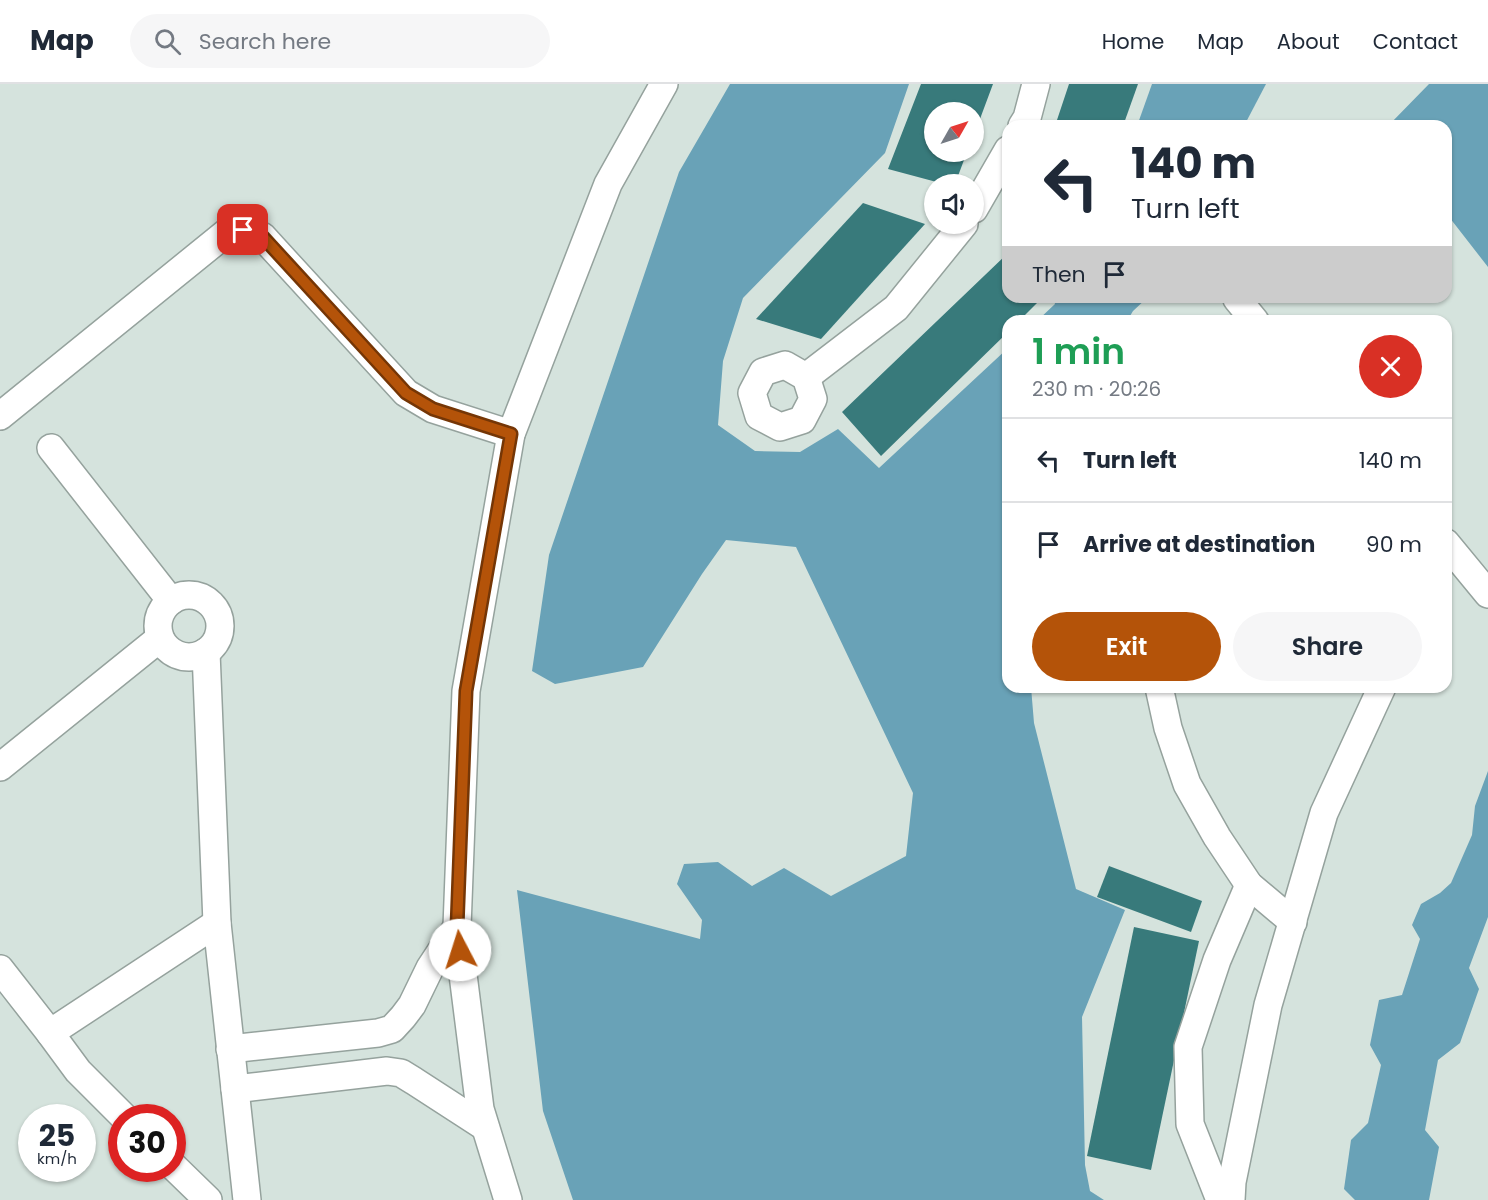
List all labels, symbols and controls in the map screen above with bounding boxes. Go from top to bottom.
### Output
search box [130,14,550,68]
text: Map [30,21,94,60]
icon: search [151,25,184,58]
text: Search here [199,26,331,57]
text: Home [1102,27,1164,56]
text: Map [1197,27,1244,56]
text: About [1277,27,1340,56]
text: Contact [1373,27,1458,56]
north arrow [924,102,984,162]
map controls [924,102,984,234]
text: 140 m [1131,134,1256,193]
icon: left [1032,144,1110,222]
button: sound [924,174,984,234]
text: Turn left [1131,190,1240,227]
pin [217,204,268,255]
icon: arrive [226,213,259,246]
icon: arrive [1098,258,1131,291]
text: Then [1032,259,1086,290]
text: 1 min [1032,326,1125,377]
button: close [1359,335,1422,398]
text: 230 m · 20:26 [1032,375,1161,403]
icon: left [1032,444,1065,477]
text: Turn left [1083,445,1177,476]
text: 140 m [1359,445,1422,476]
icon: arrive [1032,528,1065,561]
text: Arrive at destination [1083,529,1315,560]
text: 90 m [1366,529,1422,560]
button: Exit [1032,612,1221,681]
button: Share [1233,612,1422,681]
position arrow [428,918,492,982]
speed limit sign: 30 [108,1104,186,1182]
text: 25 [39,1114,75,1157]
text: km/h [37,1148,77,1169]

